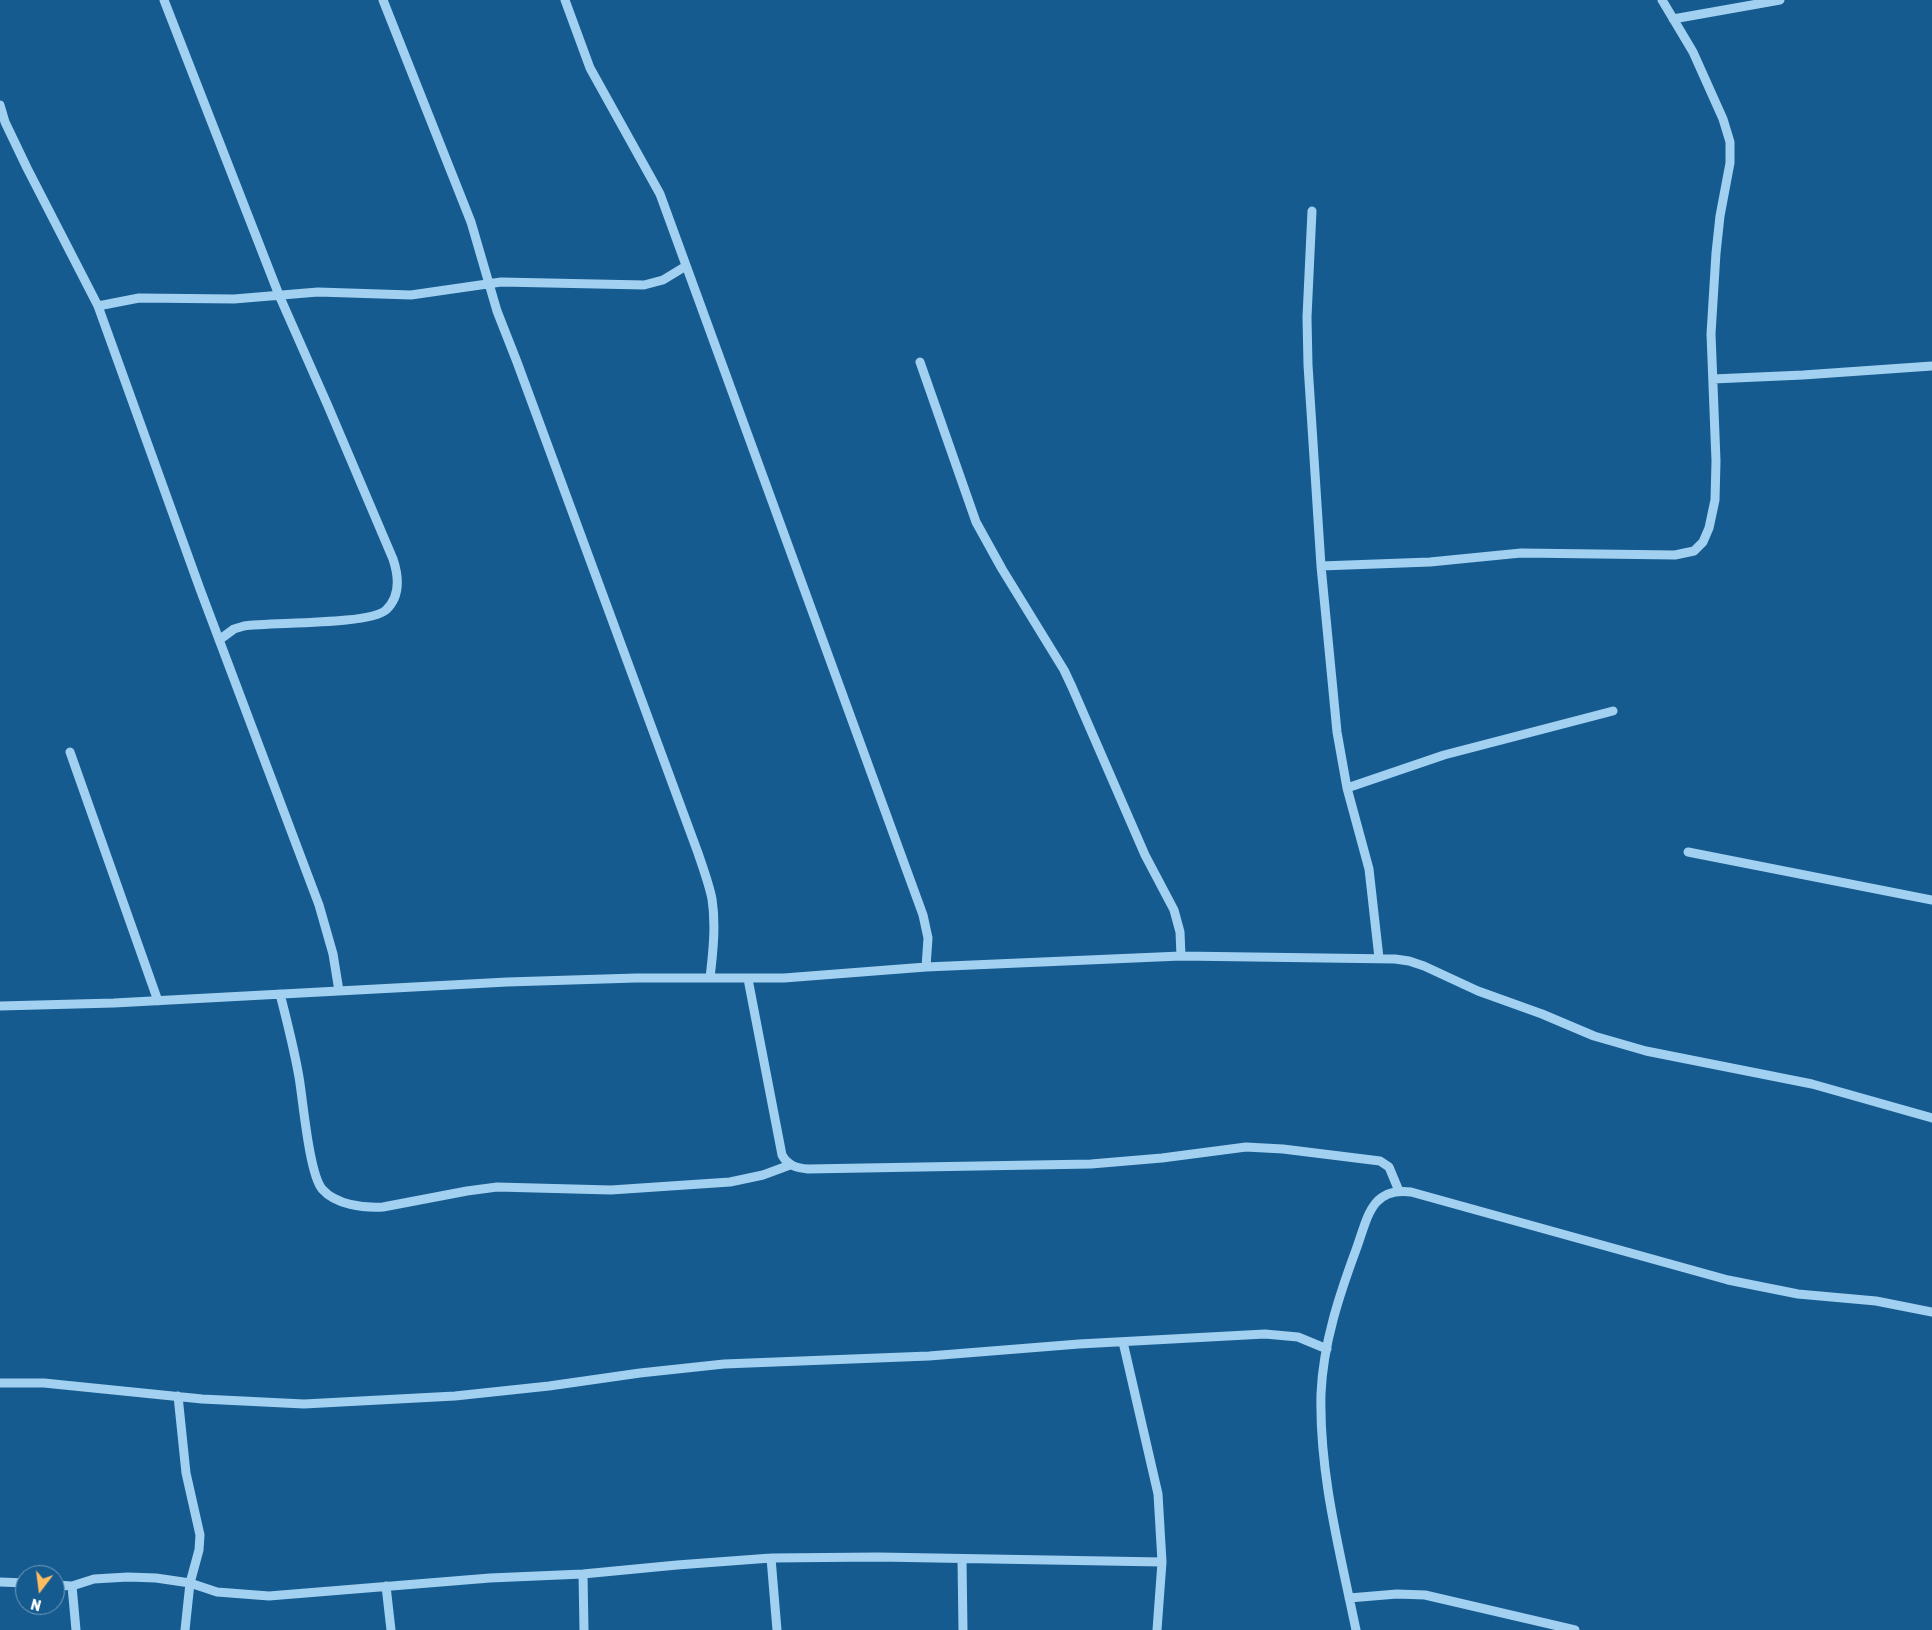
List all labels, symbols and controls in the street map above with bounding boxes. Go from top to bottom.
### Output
north arrow [15,1565,65,1615]
text: N [29,1594,43,1614]

